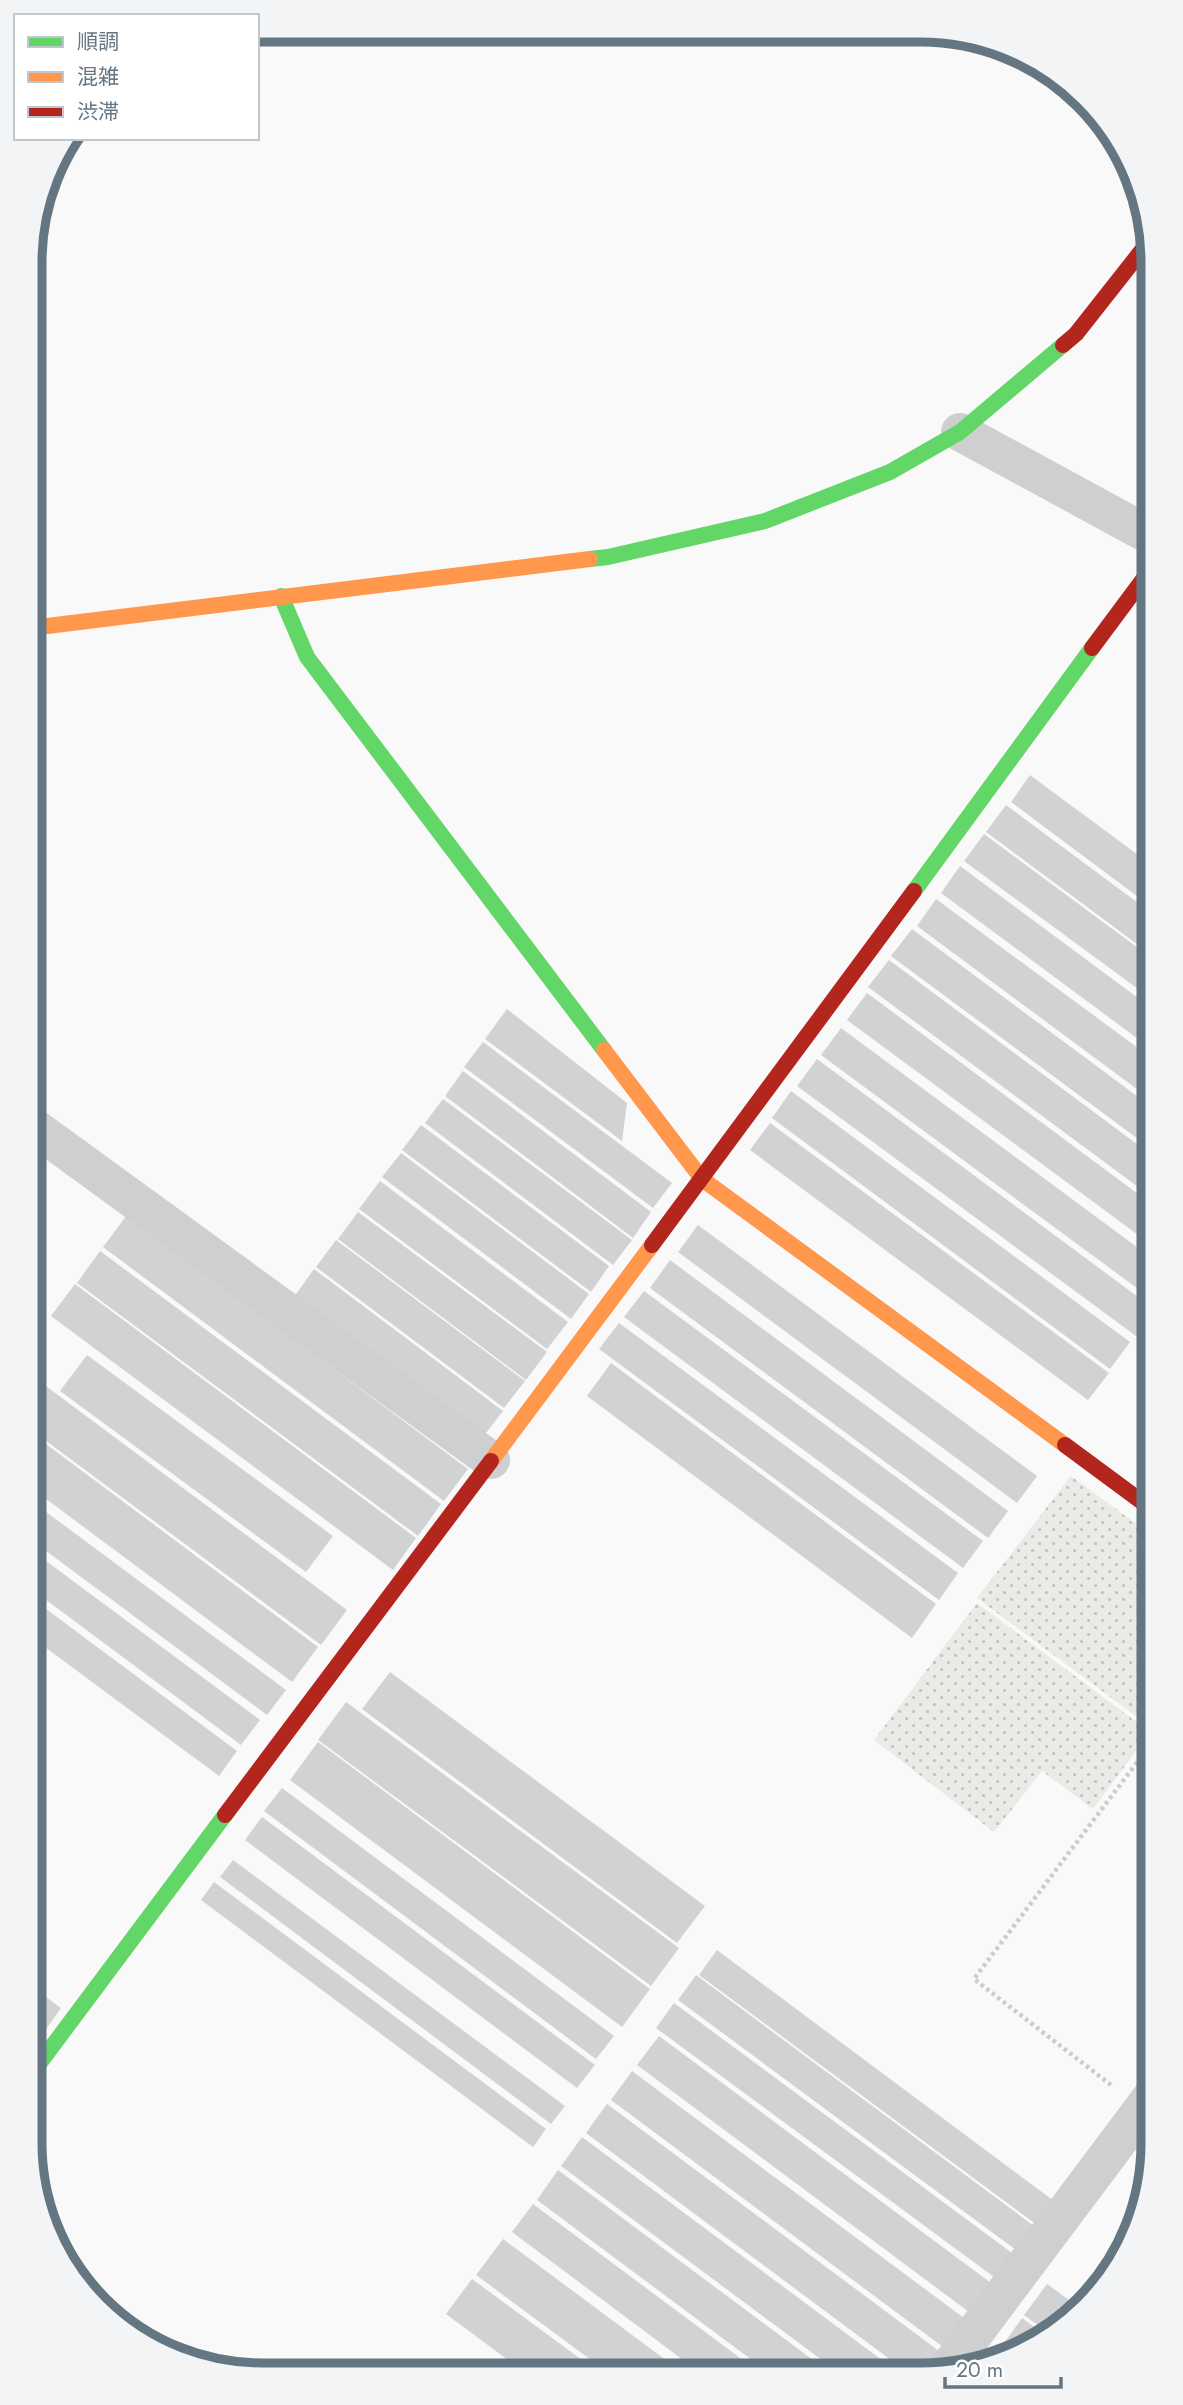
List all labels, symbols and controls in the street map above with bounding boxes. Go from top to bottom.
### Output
legend [14,14,259,140]
text: 順調 [77,27,119,57]
text: 混雑 [77,62,119,92]
text: 渋滞 [77,97,119,127]
scale bar [945,2346,1060,2390]
text: 20 m [956,2355,1003,2385]

